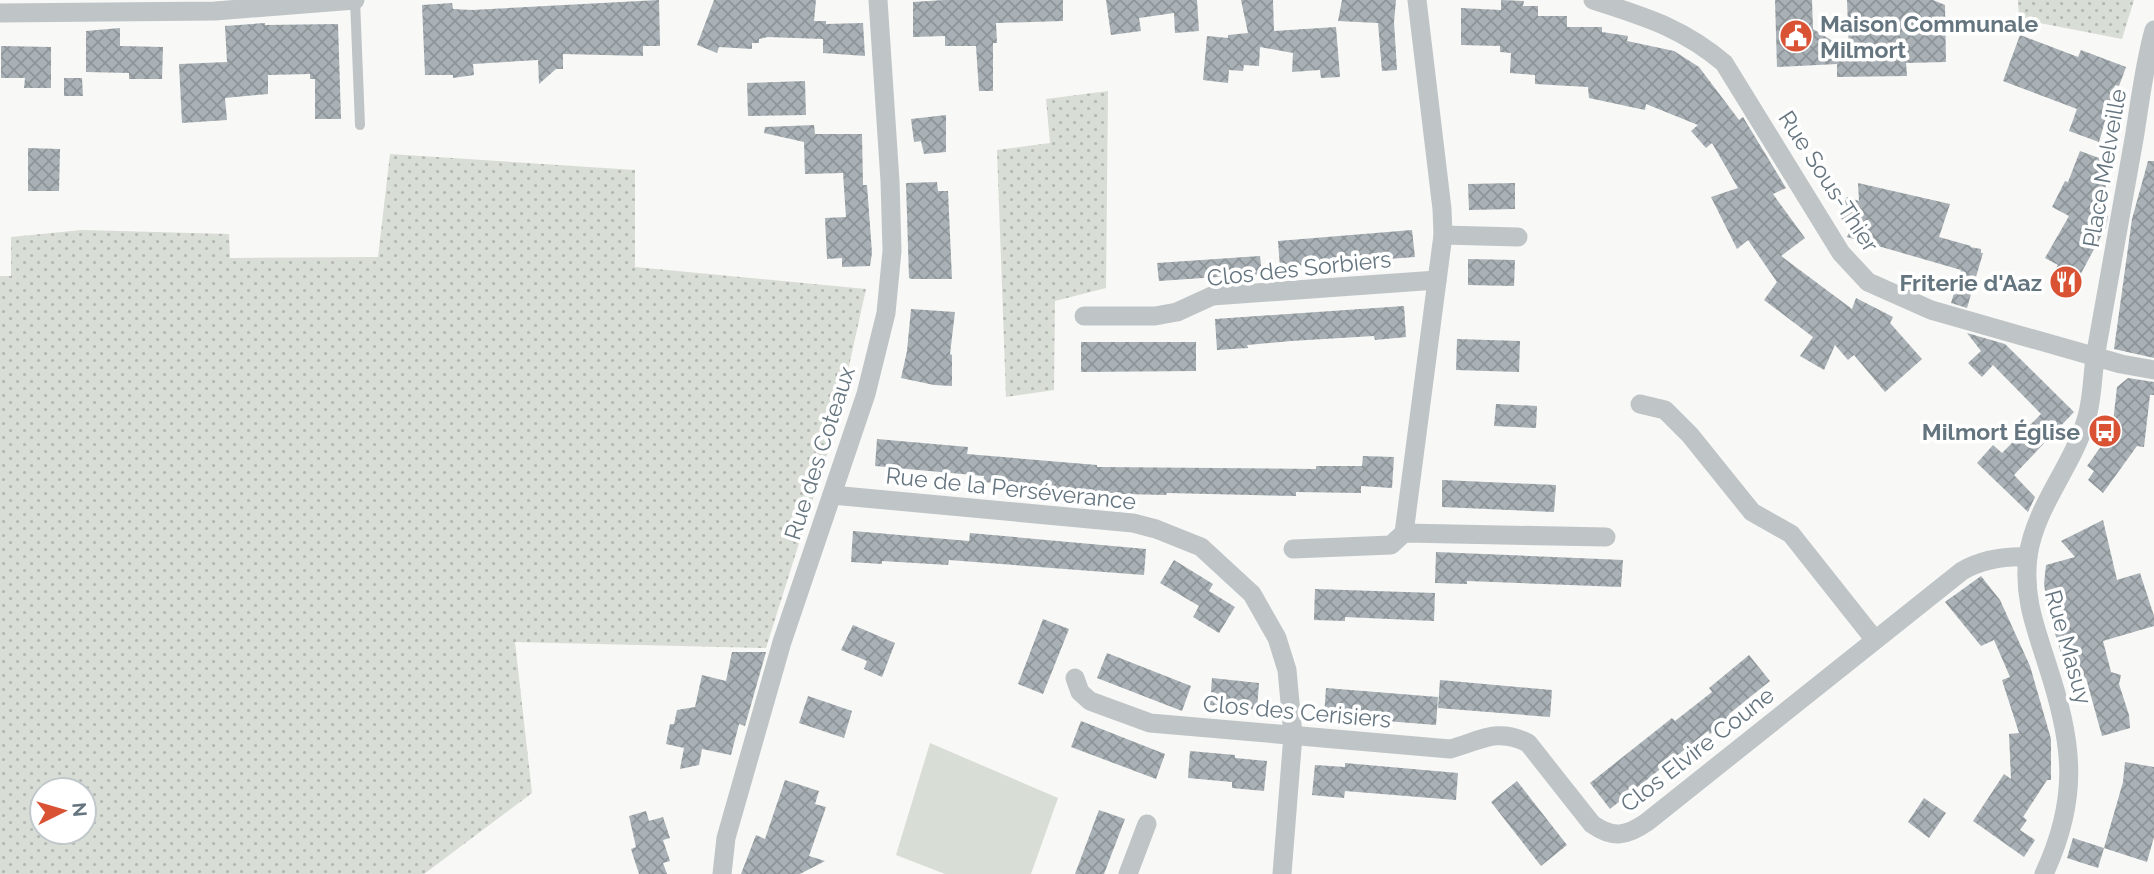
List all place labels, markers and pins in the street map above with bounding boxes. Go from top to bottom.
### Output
place label: Maison Communale Milmort [1820,10,2039,63]
public building icon: Maison Communale Milmort [1777,17,1815,55]
restaurant icon: Friterie d'Aaz [2047,263,2085,301]
place label: Friterie d'Aaz [1900,269,2042,296]
bus stop icon: Milmort Église [2086,412,2124,450]
place label: Milmort Église [1922,418,2080,445]

